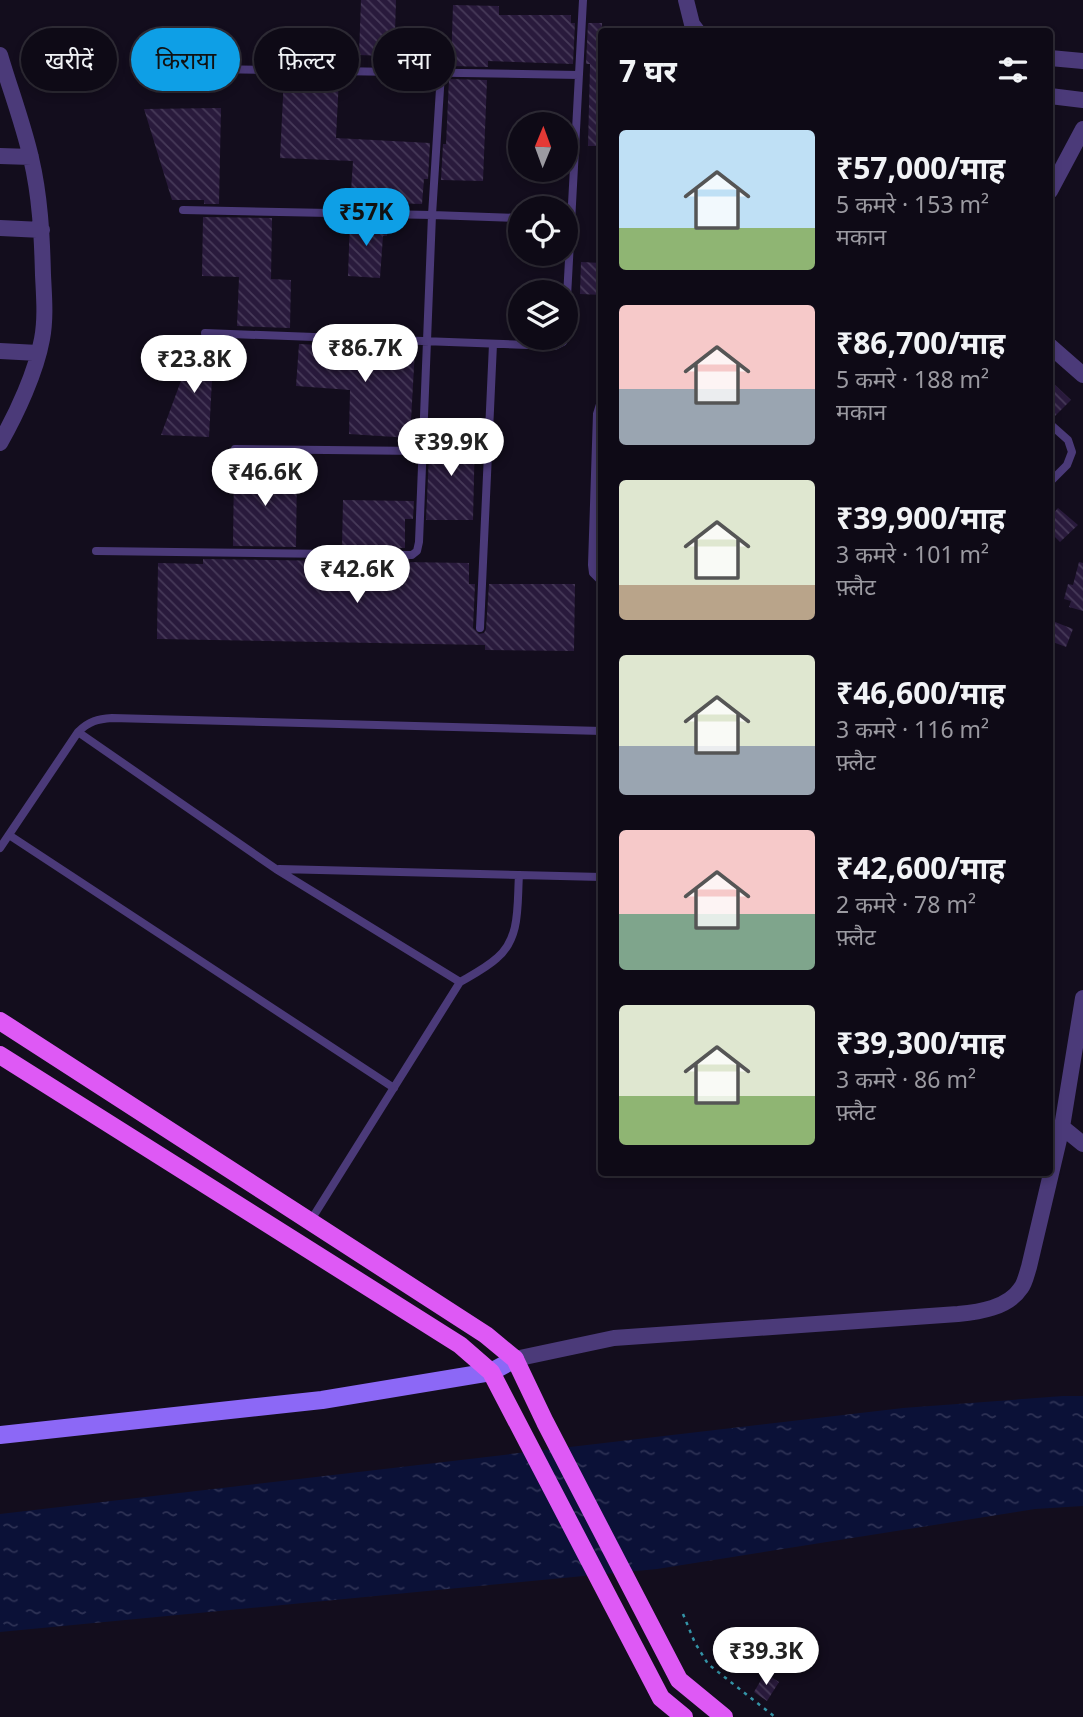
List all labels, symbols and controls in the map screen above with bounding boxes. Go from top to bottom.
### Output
chip: खरीदें [21,28,117,91]
chip: किराया [131,28,240,91]
chip: फ़िल्टर [254,28,359,91]
chip: नया [373,28,455,91]
text: 7 घर [619,50,677,91]
icon: filters [994,51,1032,89]
north arrow [508,112,578,182]
map controls [508,112,578,350]
text: ₹57,000/माह [836,147,1005,188]
icon: home [675,158,759,242]
pin: ₹57K [325,188,407,248]
text: 5 कमरे · 153 m² [836,188,989,220]
text: ₹57K [339,195,393,227]
button: locate [508,196,578,266]
text: मकान [836,220,886,252]
button: layers [508,280,578,350]
text: ₹86,700/माह [836,322,1005,363]
pin: ₹86.7K [308,324,422,384]
text: ₹86.7K [328,331,402,363]
icon: home [675,333,759,417]
pin: ₹23.8K [137,336,251,395]
text: ₹23.8K [157,342,231,374]
text: 5 कमरे · 188 m² [836,363,989,395]
text: मकान [836,395,886,427]
pin: ₹39.9K [394,419,508,478]
text: ₹39.9K [414,425,488,457]
pin: ₹46.6K [208,448,322,508]
text: ₹46.6K [228,455,302,487]
text: ₹39,900/माह [836,497,1005,538]
icon: home [675,508,759,592]
text: 3 कमरे · 101 m² [836,538,989,570]
pin: ₹42.6K [300,546,414,605]
text: ₹42.6K [320,552,394,584]
text: फ़्लैट [836,570,876,602]
text: ₹46,600/माह [836,672,1005,713]
icon: home [675,683,759,767]
text: 3 कमरे · 116 m² [836,713,989,745]
text: फ़्लैट [836,745,876,777]
text: ₹42,600/माह [836,847,1005,888]
icon: home [675,858,759,942]
text: 2 कमरे · 78 m² [836,888,976,920]
text: फ़्लैट [836,920,876,952]
text: ₹39,300/माह [836,1022,1005,1063]
icon: home [675,1033,759,1117]
text: 3 कमरे · 86 m² [836,1063,976,1095]
text: फ़्लैट [836,1095,876,1127]
pin: ₹39.3K [709,1628,823,1687]
text: ₹39.3K [729,1634,803,1666]

